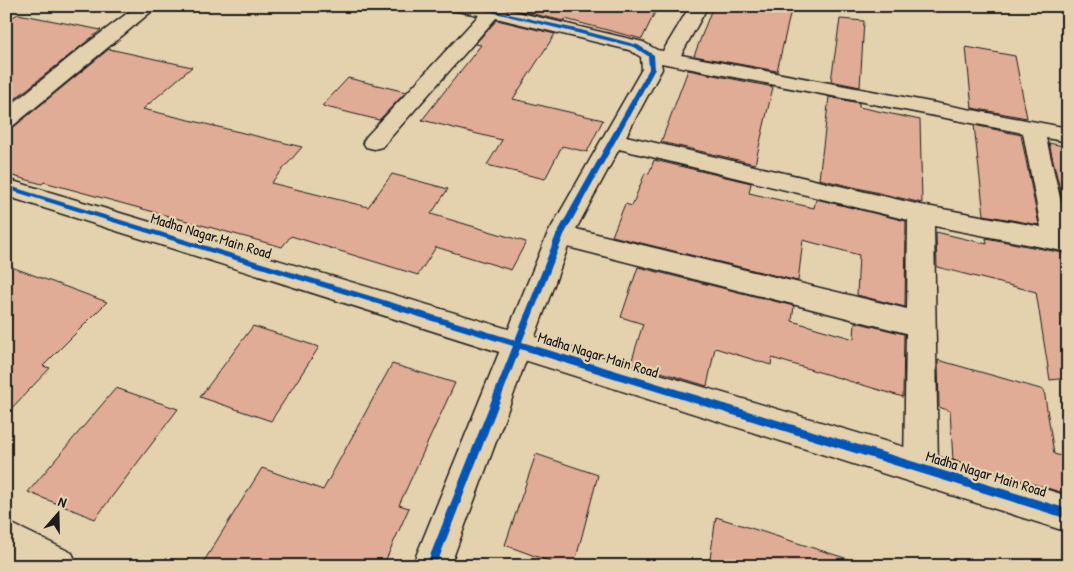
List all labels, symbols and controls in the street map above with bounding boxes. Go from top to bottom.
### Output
street label: Madha Nagar Main Road [148,207,274,264]
street label: Madha Nagar Main Road [535,326,661,383]
street label: Madha Nagar Main Road [923,445,1049,502]
north arrow [32,490,82,540]
text: N [56,491,70,512]

